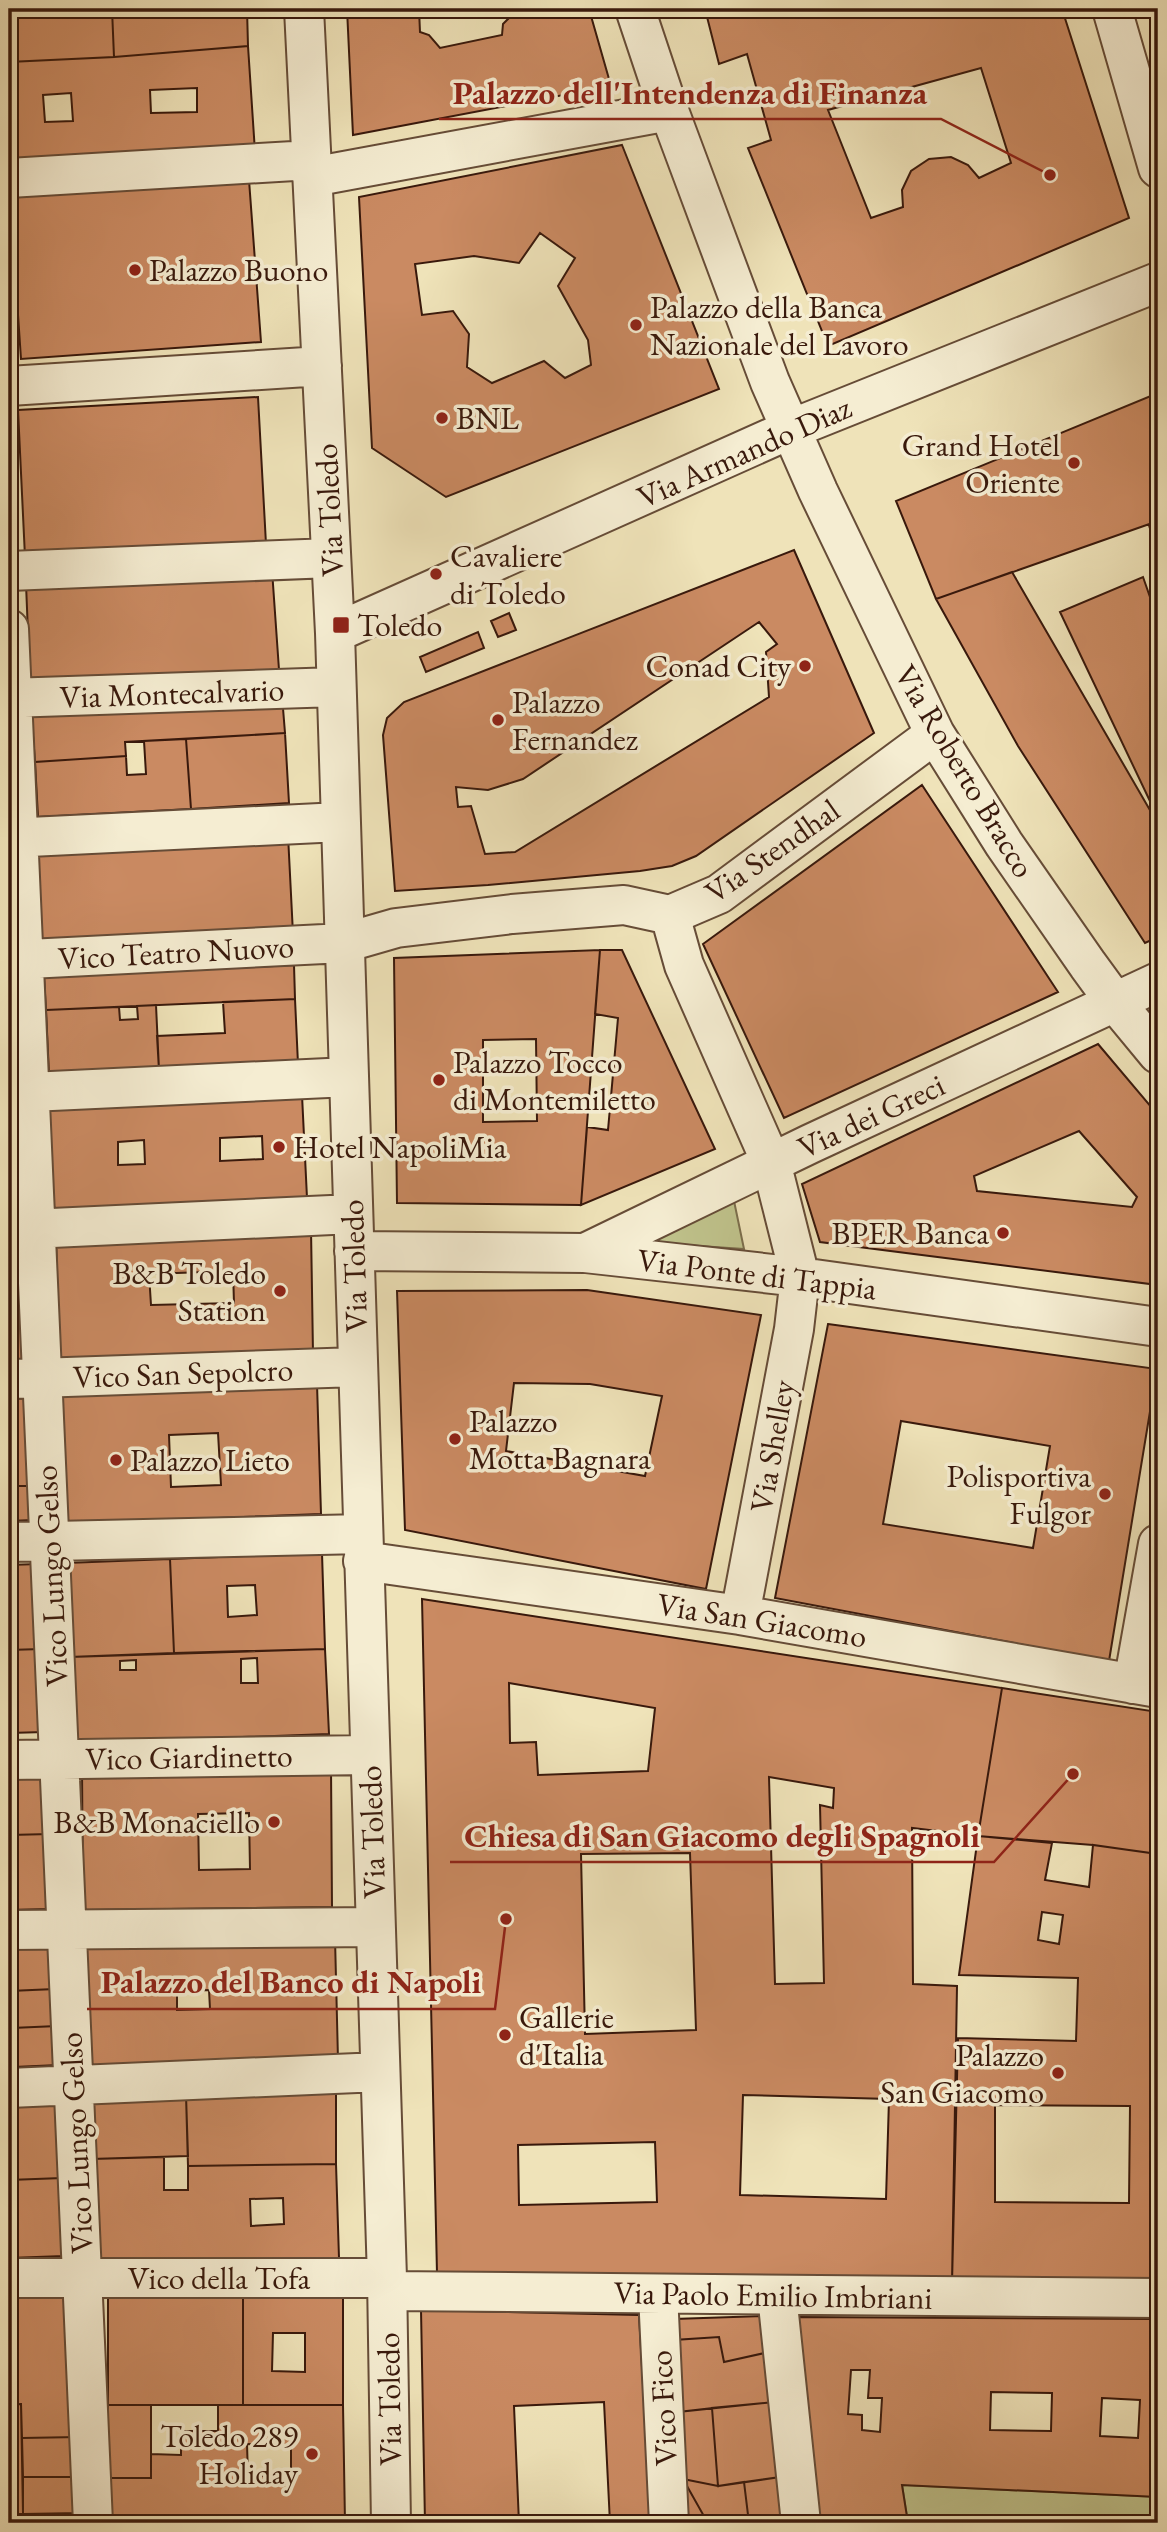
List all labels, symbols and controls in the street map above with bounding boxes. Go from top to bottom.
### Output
callout: Palazzo dell'Intendenza di Finanza [439,65,941,119]
text: Palazzo dell'Intendenza di Finanza [453,71,928,114]
place label: Palazzo Buono [149,249,328,291]
marker: Palazzo Buono [127,262,143,278]
place label: Palazzo della Banca Nazionale del Lavoro [650,286,909,365]
marker: Palazzo della Banca Nazionale del Lavoro [628,317,644,333]
street label: Via Armando Diaz [630,386,858,518]
place label: BNL [456,397,519,439]
marker: BNL [434,410,450,426]
place label: Grand Hotel Oriente [902,424,1060,503]
street label: Via Toledo [305,442,353,578]
marker: Grand Hotel Oriente [1066,455,1082,471]
place label: Cavaliere di Toledo [450,535,566,614]
marker: Cavaliere di Toledo [428,566,444,582]
place label: Toledo [357,604,442,646]
marker: Toledo [331,615,351,635]
place label: Conad City [646,645,792,687]
street label: Via Roberto Bracco [885,657,1045,885]
marker: Conad City [797,658,813,674]
street label: Via Montecalvario [59,668,285,718]
place label: Palazzo Fernandez [512,681,638,760]
marker: Palazzo Fernandez [490,712,506,728]
street label: Via Stendhal [696,789,848,913]
street label: Vico Teatro Nuovo [57,925,295,979]
place label: Palazzo Tocco di Montemiletto [453,1041,656,1120]
street label: Via dei Greci [791,1064,952,1168]
marker: Palazzo Tocco di Montemiletto [431,1072,447,1088]
place label: Hotel NapoliMia [293,1126,507,1168]
marker: Hotel NapoliMia [271,1139,287,1155]
street label: Via Toledo [331,1199,377,1333]
place label: BPER Banca [832,1212,989,1254]
marker: BPER Banca [995,1225,1011,1241]
street label: Via Ponte di Tappia [635,1238,879,1310]
place label: B&B Toledo Station [113,1252,266,1331]
marker: B&B Toledo Station [272,1283,288,1299]
street label: Vico San Sepolcro [72,1348,294,1398]
street label: Via Shelley [740,1376,804,1515]
place label: Palazzo Motta Bagnara [469,1400,651,1479]
marker: Palazzo Motta Bagnara [447,1431,463,1447]
place label: Palazzo Lieto [130,1439,290,1481]
marker: Palazzo Lieto [108,1452,124,1468]
place label: Polisportiva Fulgor [946,1455,1091,1534]
street label: Vico Lungo Gelso [24,1464,78,1688]
marker: Polisportiva Fulgor [1097,1486,1113,1502]
street label: Via San Giacomo [654,1583,870,1657]
street label: Vico Giardinetto [85,1734,293,1780]
street label: Via Toledo [349,1765,395,1899]
place label: B&B Monaciello [54,1801,260,1843]
callout: Chiesa di San Giacomo degli Spagnoli [450,1808,994,1862]
marker: B&B Monaciello [266,1814,282,1830]
text: Chiesa di San Giacomo degli Spagnoli [464,1814,980,1857]
callout: Palazzo del Banco di Napoli [87,1955,495,2009]
text: Palazzo del Banco di Napoli [101,1960,481,2003]
place label: Gallerie d'Italia [519,1996,614,2075]
marker: Gallerie d'Italia [497,2027,513,2043]
street label: Vico Lungo Gelso [49,2031,103,2255]
place label: Palazzo San Giacomo [880,2034,1044,2113]
marker: Palazzo San Giacomo [1050,2065,1066,2081]
street label: Vico della Tofa [128,2257,311,2299]
street label: Via Paolo Emilio Imbriani [613,2271,933,2319]
street label: Via Toledo [367,2332,411,2466]
street label: Vico Fico [639,2349,687,2467]
place label: Toledo 289 Holiday [160,2415,299,2494]
marker: Toledo 289 Holiday [304,2446,320,2462]

